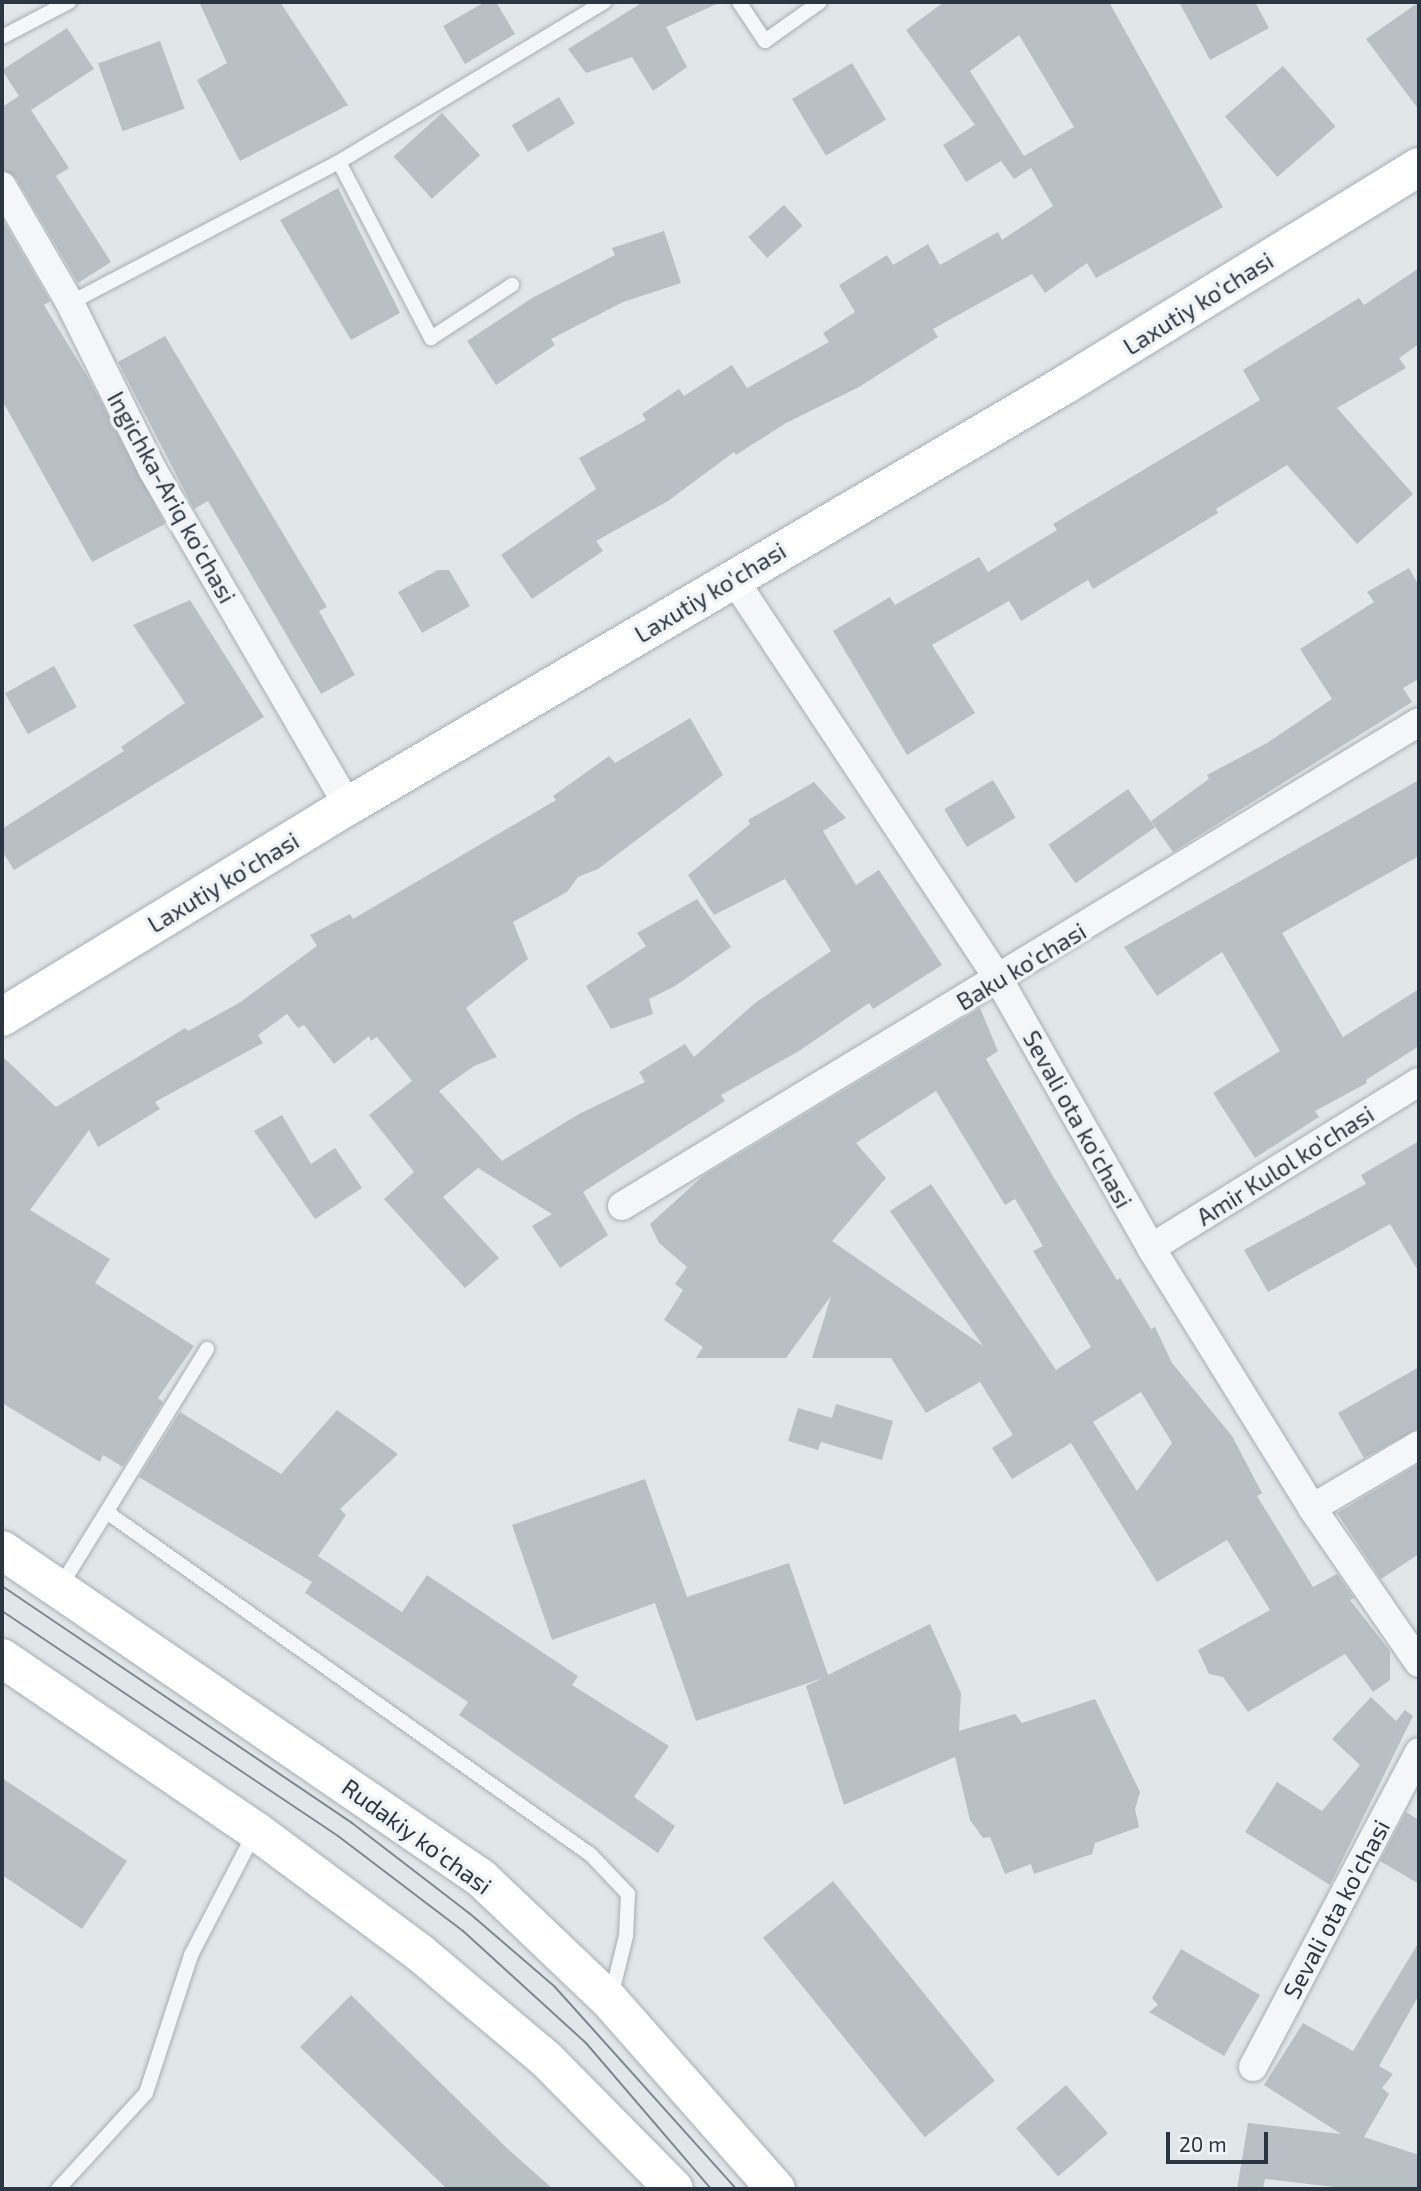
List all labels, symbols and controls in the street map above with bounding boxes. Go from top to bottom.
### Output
street label: Laxutiy ko'chasi [1118,245,1278,361]
street label: Ingichka-Ariq ko'chasi [102,386,242,608]
street label: Laxutiy ko'chasi [629,535,791,649]
street label: Laxutiy ko'chasi [142,825,304,939]
street label: Baku ko'chasi [951,916,1091,1016]
street label: Sevali ota ko'chasi [1017,1025,1139,1213]
street label: Amir Kulol ko'chasi [1191,1099,1379,1231]
street label: Rudakiy ko'chasi [336,1772,498,1900]
street label: Sevali ota ko'chasi [1277,1815,1395,2003]
scale bar [1169,2118,1270,2162]
text: 20 m [1179,2131,1227,2156]

